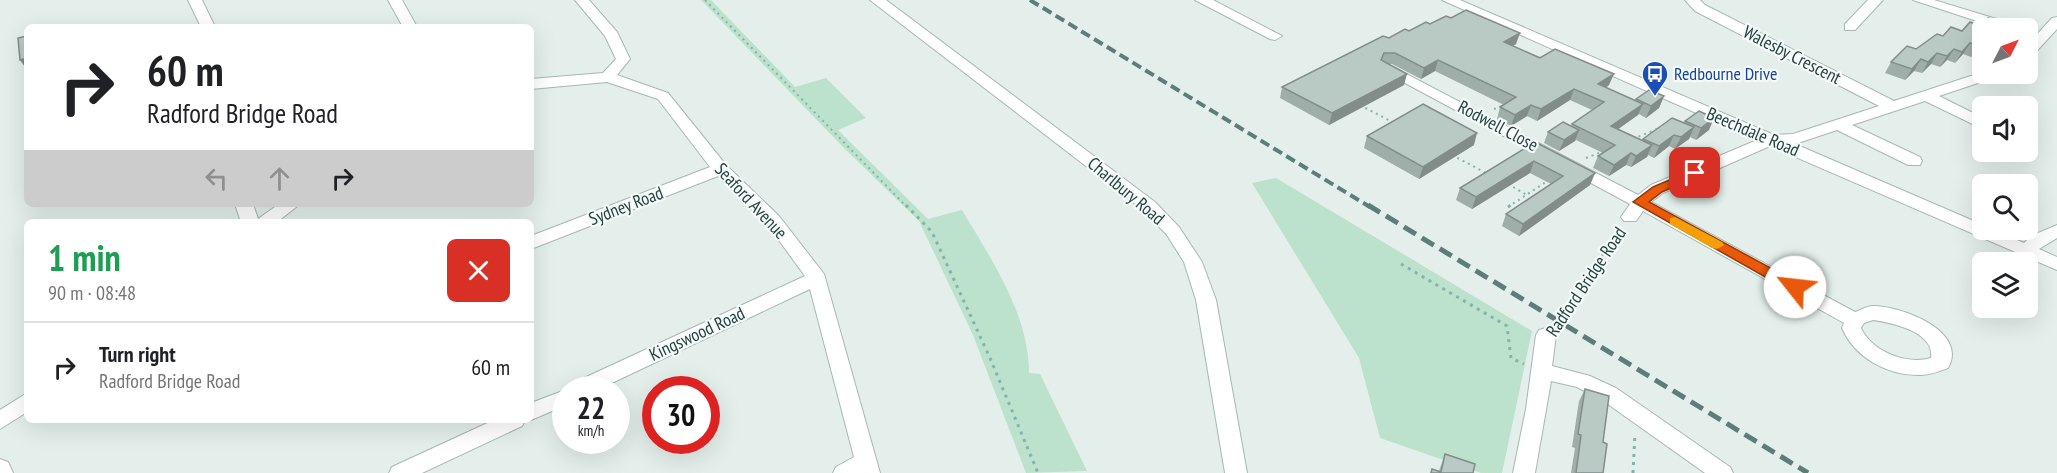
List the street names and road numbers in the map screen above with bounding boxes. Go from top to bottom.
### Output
street label: Walesby Crescent [1739,20,1845,89]
street label: Rodwell Close [1454,95,1542,156]
street label: Beechdale Road [1703,102,1803,161]
street label: Charlbury Road [1083,152,1170,230]
street label: Seaford Avenue [710,158,793,244]
street label: Sydney Road [585,181,666,230]
street label: Radford Bridge Road [1540,223,1631,341]
street label: Kingswood Road [645,301,748,366]

